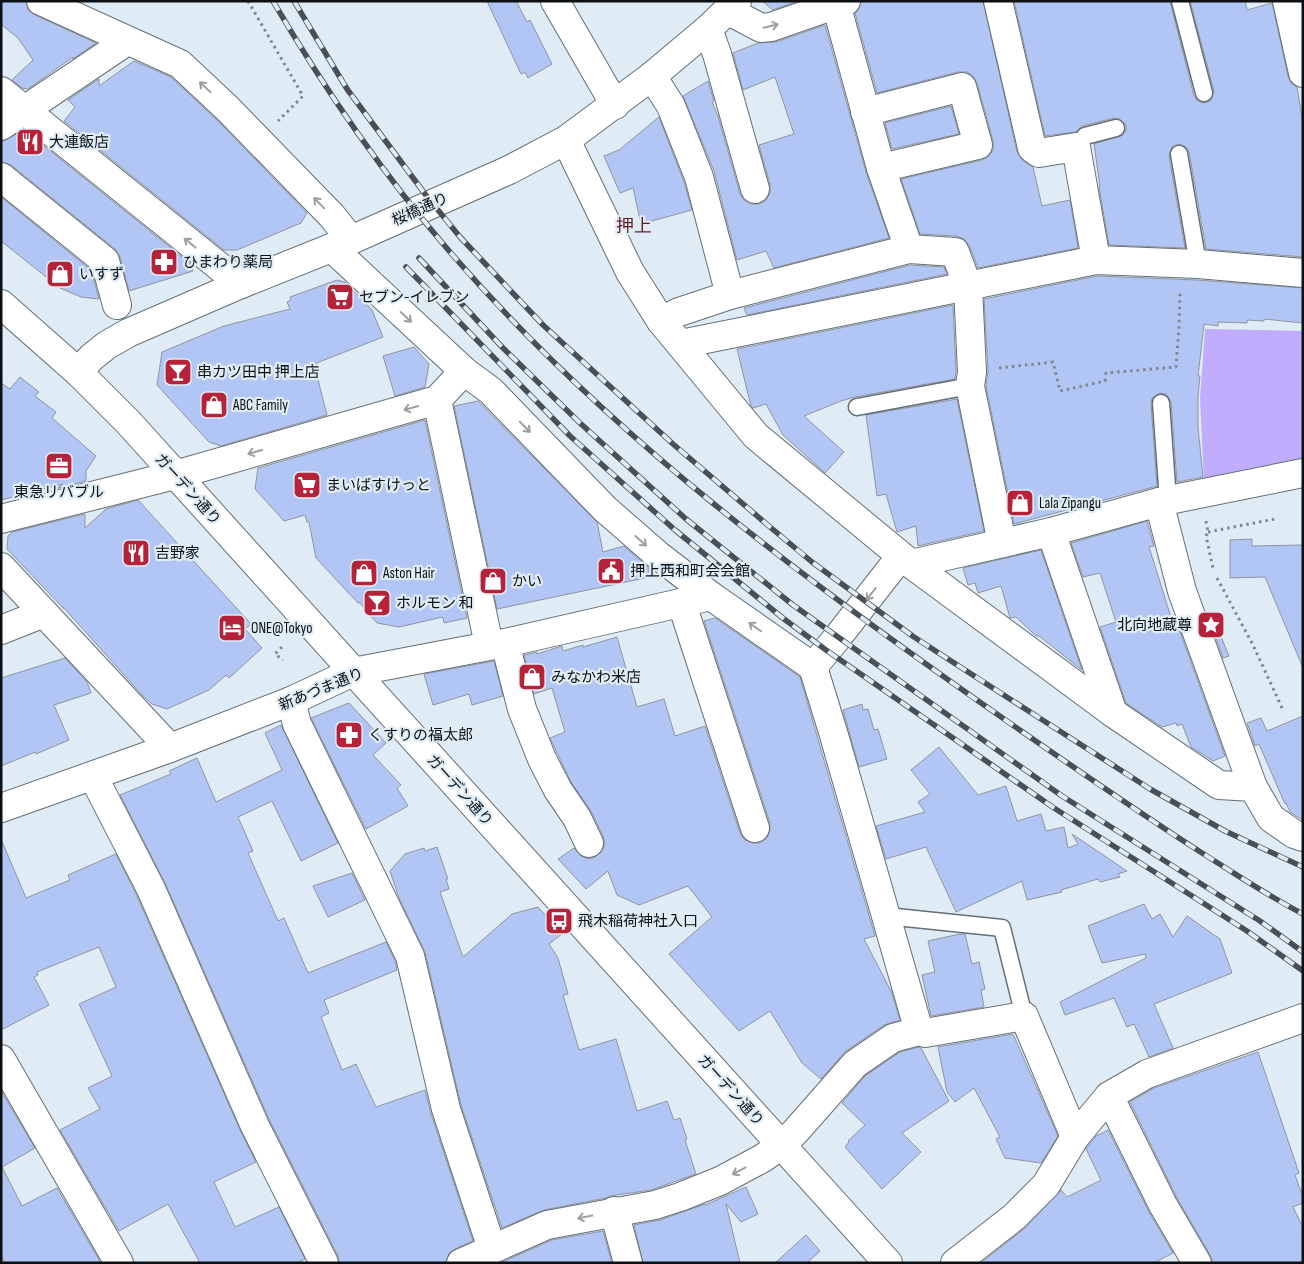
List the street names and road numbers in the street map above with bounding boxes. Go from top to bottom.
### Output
street label: 桜橋通り [389,189,451,230]
street label: ガーデン通り [150,450,225,529]
street label: 新あづま通り [276,664,366,715]
street label: ガーデン通り [422,751,497,830]
street label: ガーデン通り [693,1051,768,1130]

